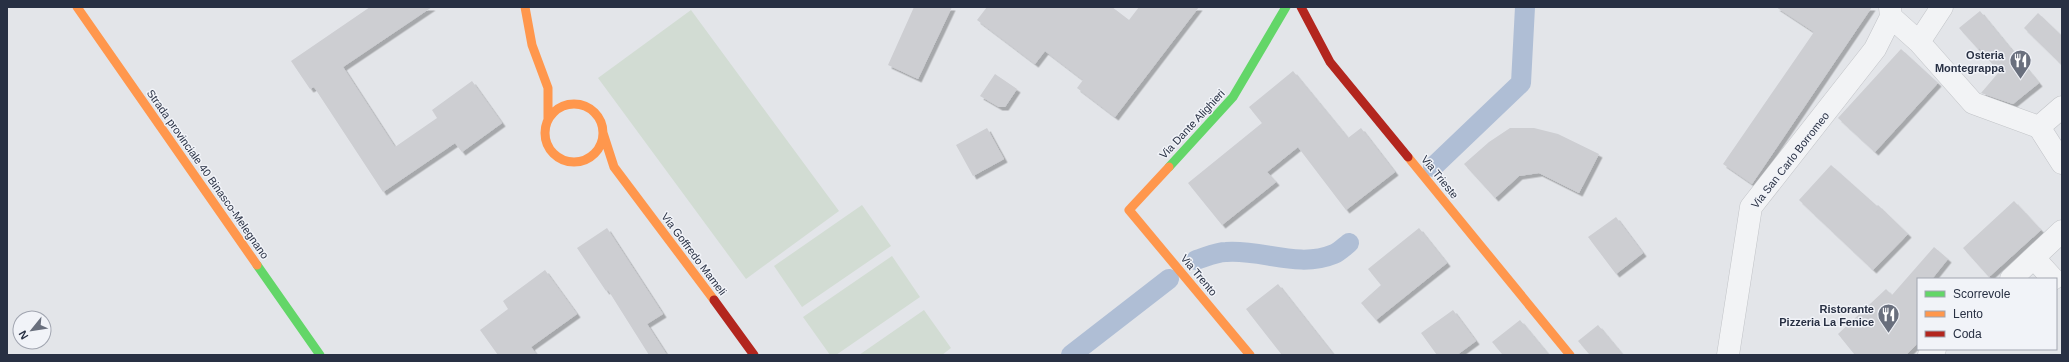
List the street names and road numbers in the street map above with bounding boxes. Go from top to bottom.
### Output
street label: Strada provinciale 40 Binasco-Melegnano [145,87,271,261]
street label: Via Dante Alighieri [1157,87,1227,161]
street label: Via San Carlo Borromeo [1749,109,1831,211]
street label: Via Trieste [1419,153,1461,201]
street label: Via Goffredo Mameli [659,211,729,297]
street label: Via Trento [1178,252,1220,298]

